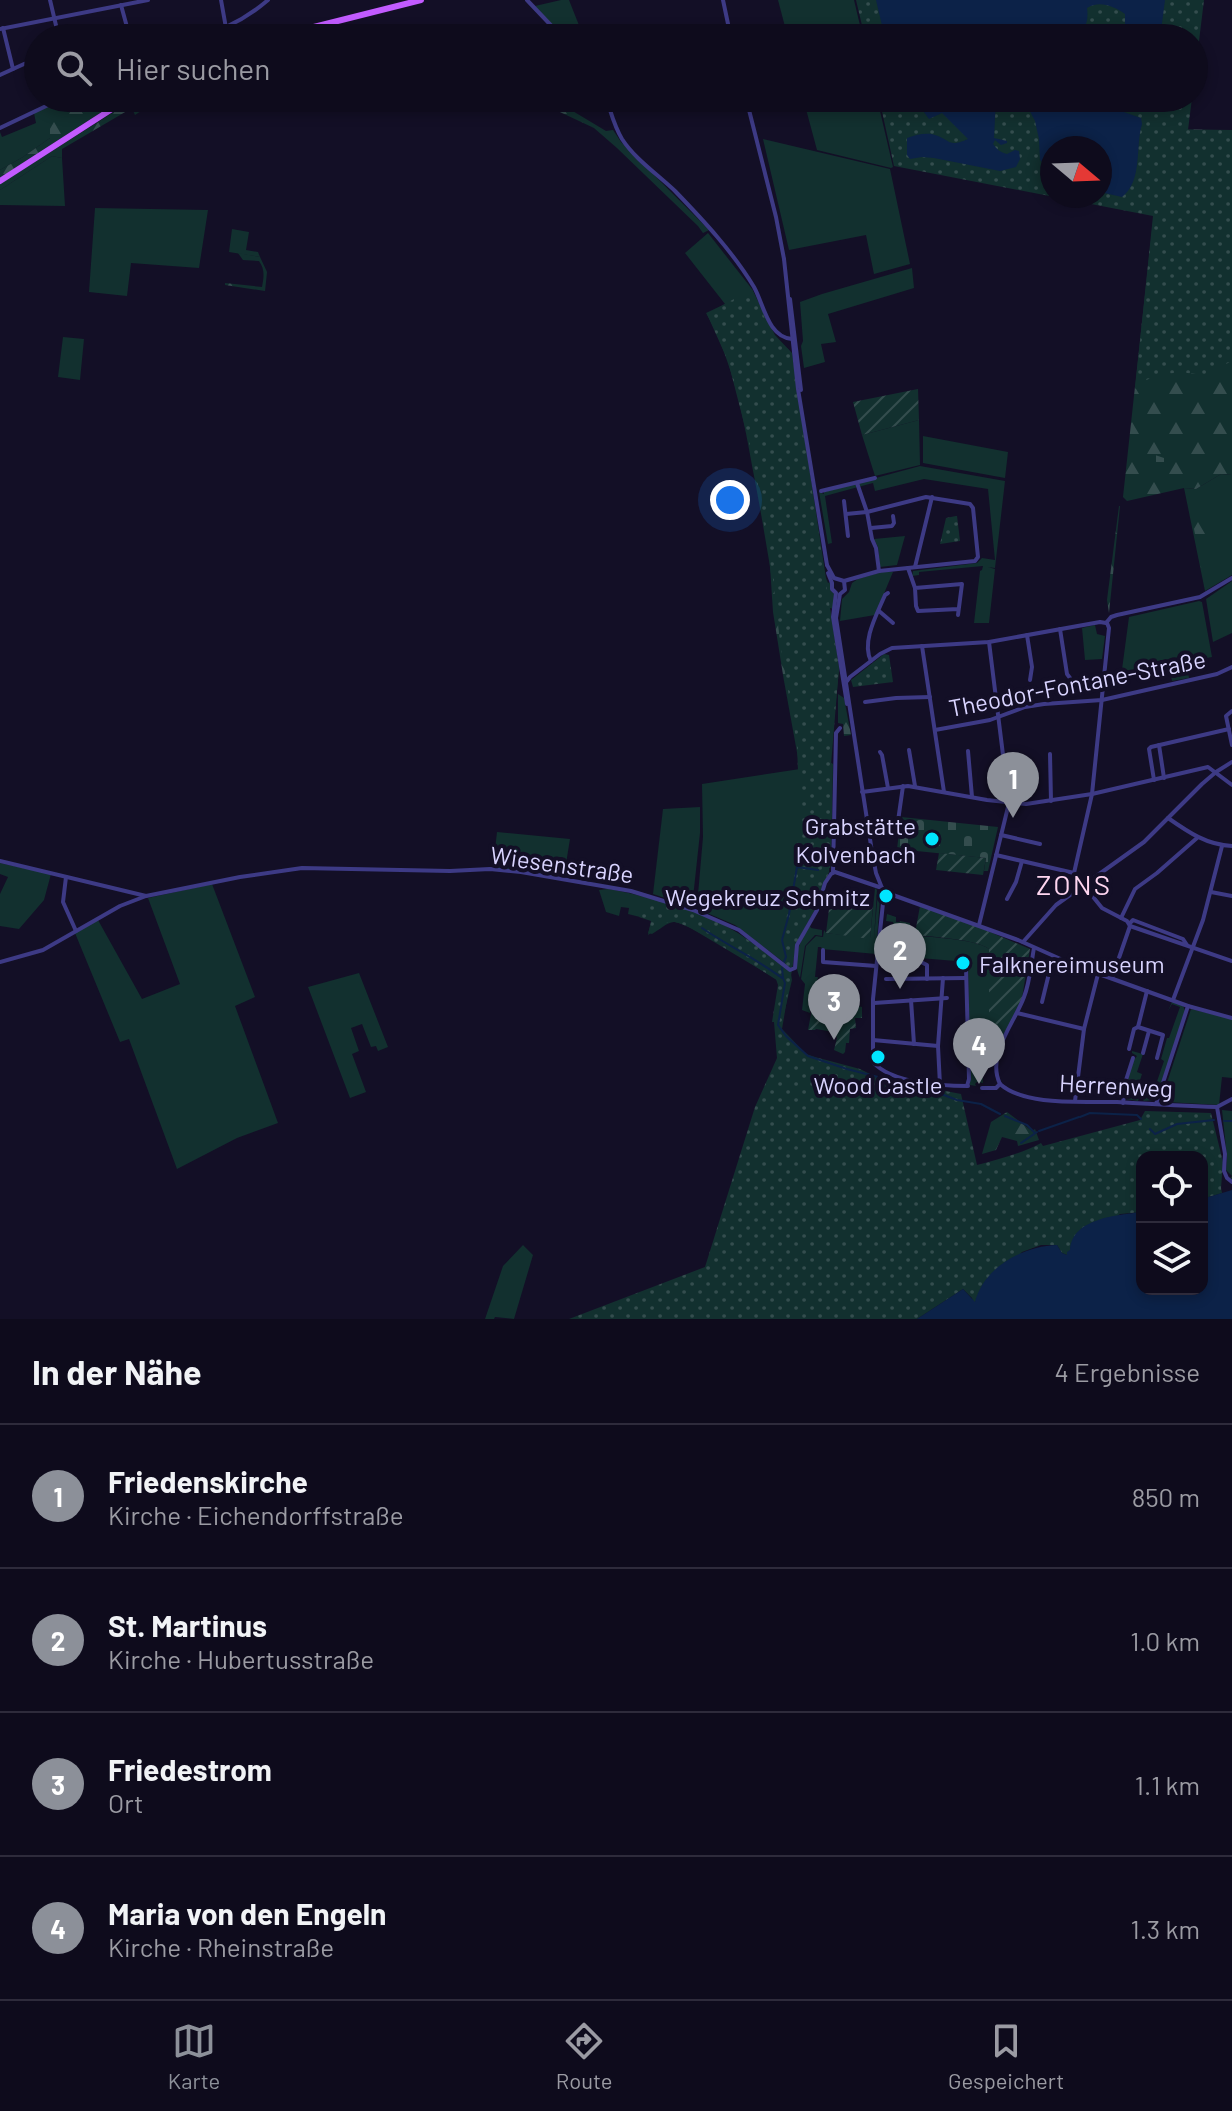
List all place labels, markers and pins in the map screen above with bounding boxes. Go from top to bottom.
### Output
pin: 1 [987,752,1039,818]
place label: Grabstätte Kolvenbach [796,811,916,868]
marker: Grabstätte Kolvenbach [923,830,941,848]
place label: Wegekreuz Schmitz [665,882,870,911]
marker: Wegekreuz Schmitz [877,887,895,905]
pin: 2 [874,923,926,989]
place label: Falknereimuseum [979,949,1165,978]
marker: Falknereimuseum [954,954,972,972]
pin: 3 [808,974,860,1040]
pin: 4 [953,1018,1005,1084]
marker: Wood Castle [869,1048,887,1066]
place label: Wood Castle [813,1070,943,1099]

